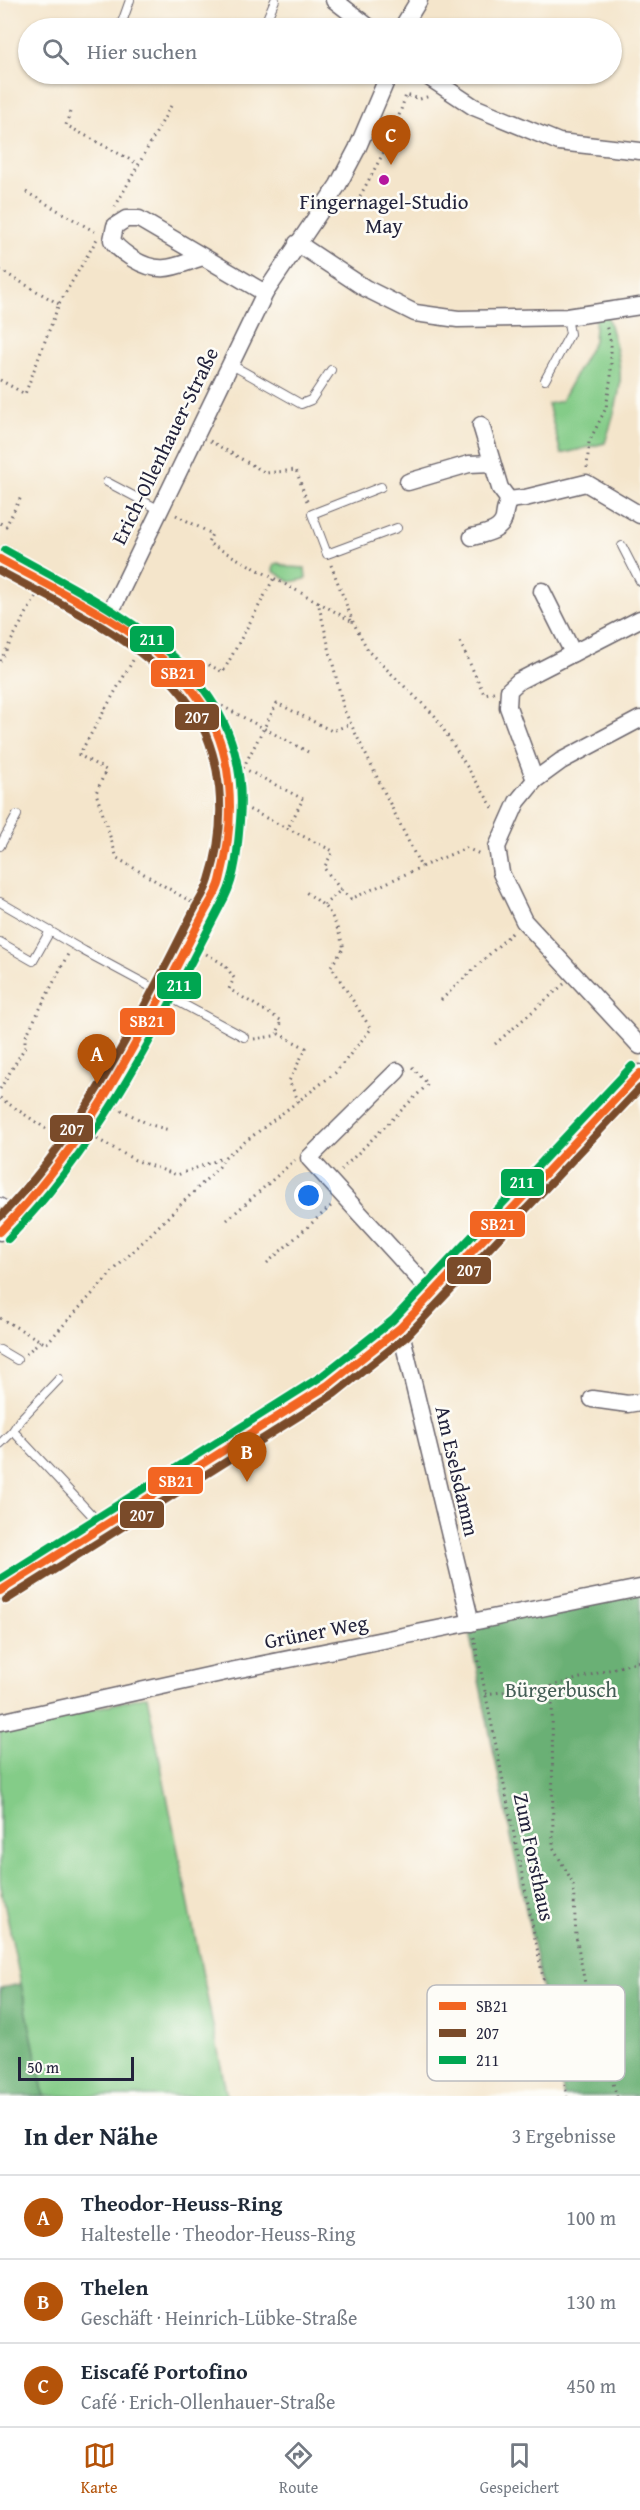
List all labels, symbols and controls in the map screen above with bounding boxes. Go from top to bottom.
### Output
search box [18,18,622,84]
icon: search [39,35,72,68]
text: Hier suchen [87,35,197,67]
pin: C [372,116,410,165]
marker: Fingernagel-Studio May [377,173,391,187]
place label: Fingernagel-Studio May [300,186,468,241]
street label: Erich-Ollenhauer-Straße [103,342,226,550]
line badge: 211 [129,625,175,653]
text: 211 [140,627,164,651]
line badge: SB21 [150,659,206,688]
text: SB21 [161,661,195,685]
line badge: 207 [174,703,220,731]
text: 207 [185,705,209,729]
line badge: 211 [156,971,202,1000]
text: 211 [167,973,191,997]
line badge: SB21 [119,1007,176,1036]
text: SB21 [130,1009,164,1033]
pin: A [78,1034,116,1084]
line badge: 207 [49,1114,94,1143]
text: 207 [60,1117,84,1141]
line badge: 211 [500,1168,545,1197]
text: 211 [510,1170,534,1194]
your location [294,1181,323,1210]
line badge: SB21 [469,1210,526,1238]
text: SB21 [481,1212,515,1236]
line badge: 207 [446,1256,492,1285]
text: 207 [457,1258,481,1282]
street label: Am Eselsdamm [427,1403,488,1539]
pin: B [228,1432,266,1482]
line badge: SB21 [147,1466,204,1495]
text: SB21 [159,1469,193,1493]
line badge: 207 [119,1500,165,1529]
text: 207 [130,1503,154,1527]
street label: Grüner Weg [262,1606,371,1657]
park label: Bürgerbusch [505,1674,617,1705]
street label: Zum Forsthaus [506,1790,563,1924]
legend [427,1985,625,2081]
text: SB21 [476,1994,508,2018]
text: 207 [476,2021,499,2045]
text: 211 [476,2048,499,2072]
scale bar [18,2054,134,2082]
text: 50 m [27,2055,59,2079]
text: In der Nähe [24,2116,158,2155]
text: 3 Ergebnisse [512,2121,616,2150]
text: Theodor-Heuss-Ring [81,2187,282,2219]
text: A [37,2203,50,2232]
text: 100 m [566,2203,616,2232]
text: Haltestelle · Theodor-Heuss-Ring [81,2219,355,2248]
text: Thelen [81,2271,148,2303]
text: B [37,2287,50,2316]
text: 130 m [566,2287,616,2316]
text: Geschäft · Heinrich-Lübke-Straße [81,2303,357,2332]
text: Eiscafé Portofino [81,2355,248,2387]
text: C [38,2371,49,2400]
text: 450 m [566,2371,616,2400]
text: Café · Erich-Ollenhauer-Straße [81,2387,335,2416]
tab: Karte [81,2439,118,2499]
tab: Route [279,2439,318,2499]
tab: Gespeichert [480,2439,559,2499]

